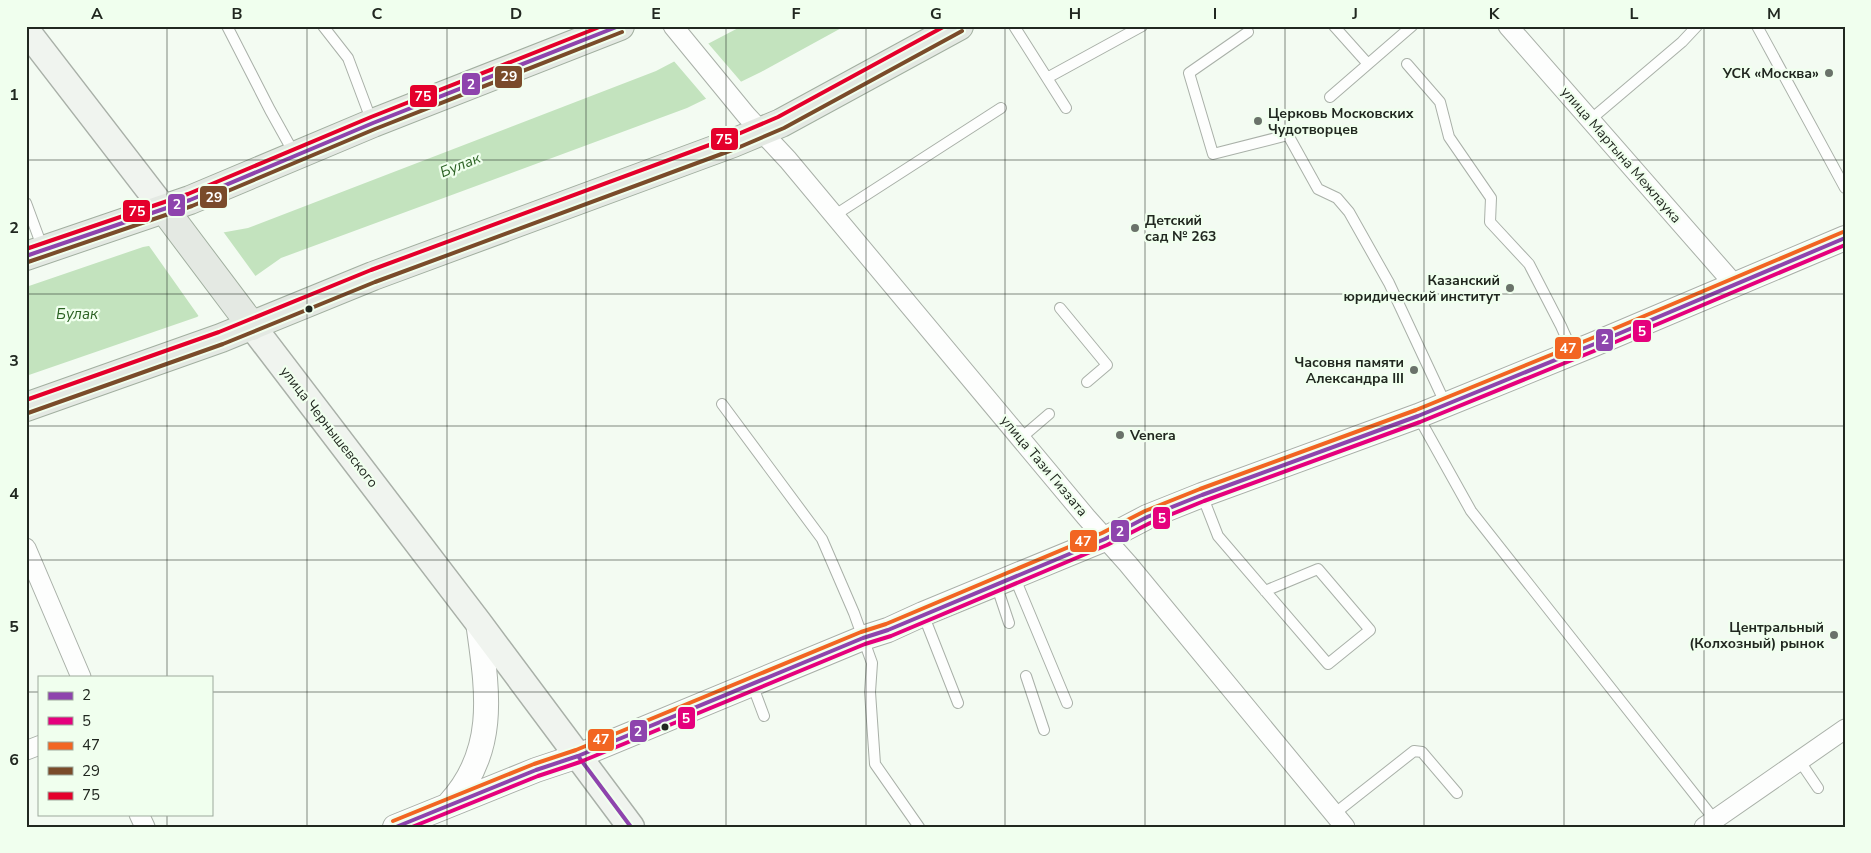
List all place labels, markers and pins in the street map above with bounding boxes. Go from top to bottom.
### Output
place label: УСК «Москва» [1722,64,1819,83]
marker: УСК «Москва» [1823,67,1835,79]
place label: Церковь Московских Чудотворцев [1268,104,1414,139]
marker: Церковь Московских Чудотворцев [1252,115,1264,127]
place label: Детский сад № 263 [1145,211,1217,246]
marker: Детский сад № 263 [1129,222,1141,234]
place label: Казанский юридический институт [1343,271,1500,306]
marker: Казанский юридический институт [1504,282,1516,294]
unlabelled marker [304,304,314,314]
place label: Часовня памяти Александра III [1294,353,1404,388]
marker: Часовня памяти Александра III [1408,364,1420,376]
place label: Venera [1129,426,1176,445]
marker: Venera [1114,429,1126,441]
place label: Центральный (Колхозный) рынок [1689,618,1824,653]
marker: Центральный (Колхозный) рынок [1828,629,1840,641]
unlabelled marker [660,722,670,732]

